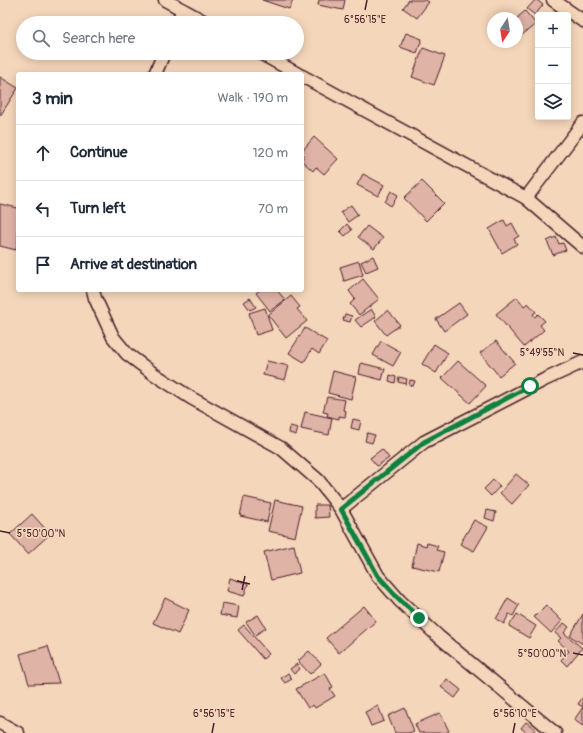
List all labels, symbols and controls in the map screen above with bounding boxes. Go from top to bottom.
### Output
north arrow [487,12,523,48]
map controls [535,12,571,120]
button: + [535,12,571,48]
text: 6°56'15"E [344,14,386,26]
search box [16,16,304,60]
icon: search [30,27,52,49]
text: Search here [62,29,135,48]
button: − [535,48,571,84]
button: layers [535,84,571,120]
text: 3 min [32,88,73,109]
text: Walk · 190 m [217,90,288,106]
icon: ahead [32,142,54,164]
text: Continue [70,143,128,162]
text: 120 m [252,145,288,161]
icon: left [32,198,54,220]
text: Turn left [70,199,126,218]
text: 70 m [258,201,288,217]
icon: arrive [32,254,54,276]
text: Arrive at destination [70,255,197,274]
text: 5°49'55"N [520,347,564,359]
route start [521,377,539,395]
text: 5°50'00"N [17,528,65,540]
route end [410,609,428,627]
text: 5°50'00"N [518,648,566,660]
text: 6°56'15"E [193,708,235,720]
text: 6°56'10"E [493,708,537,720]

